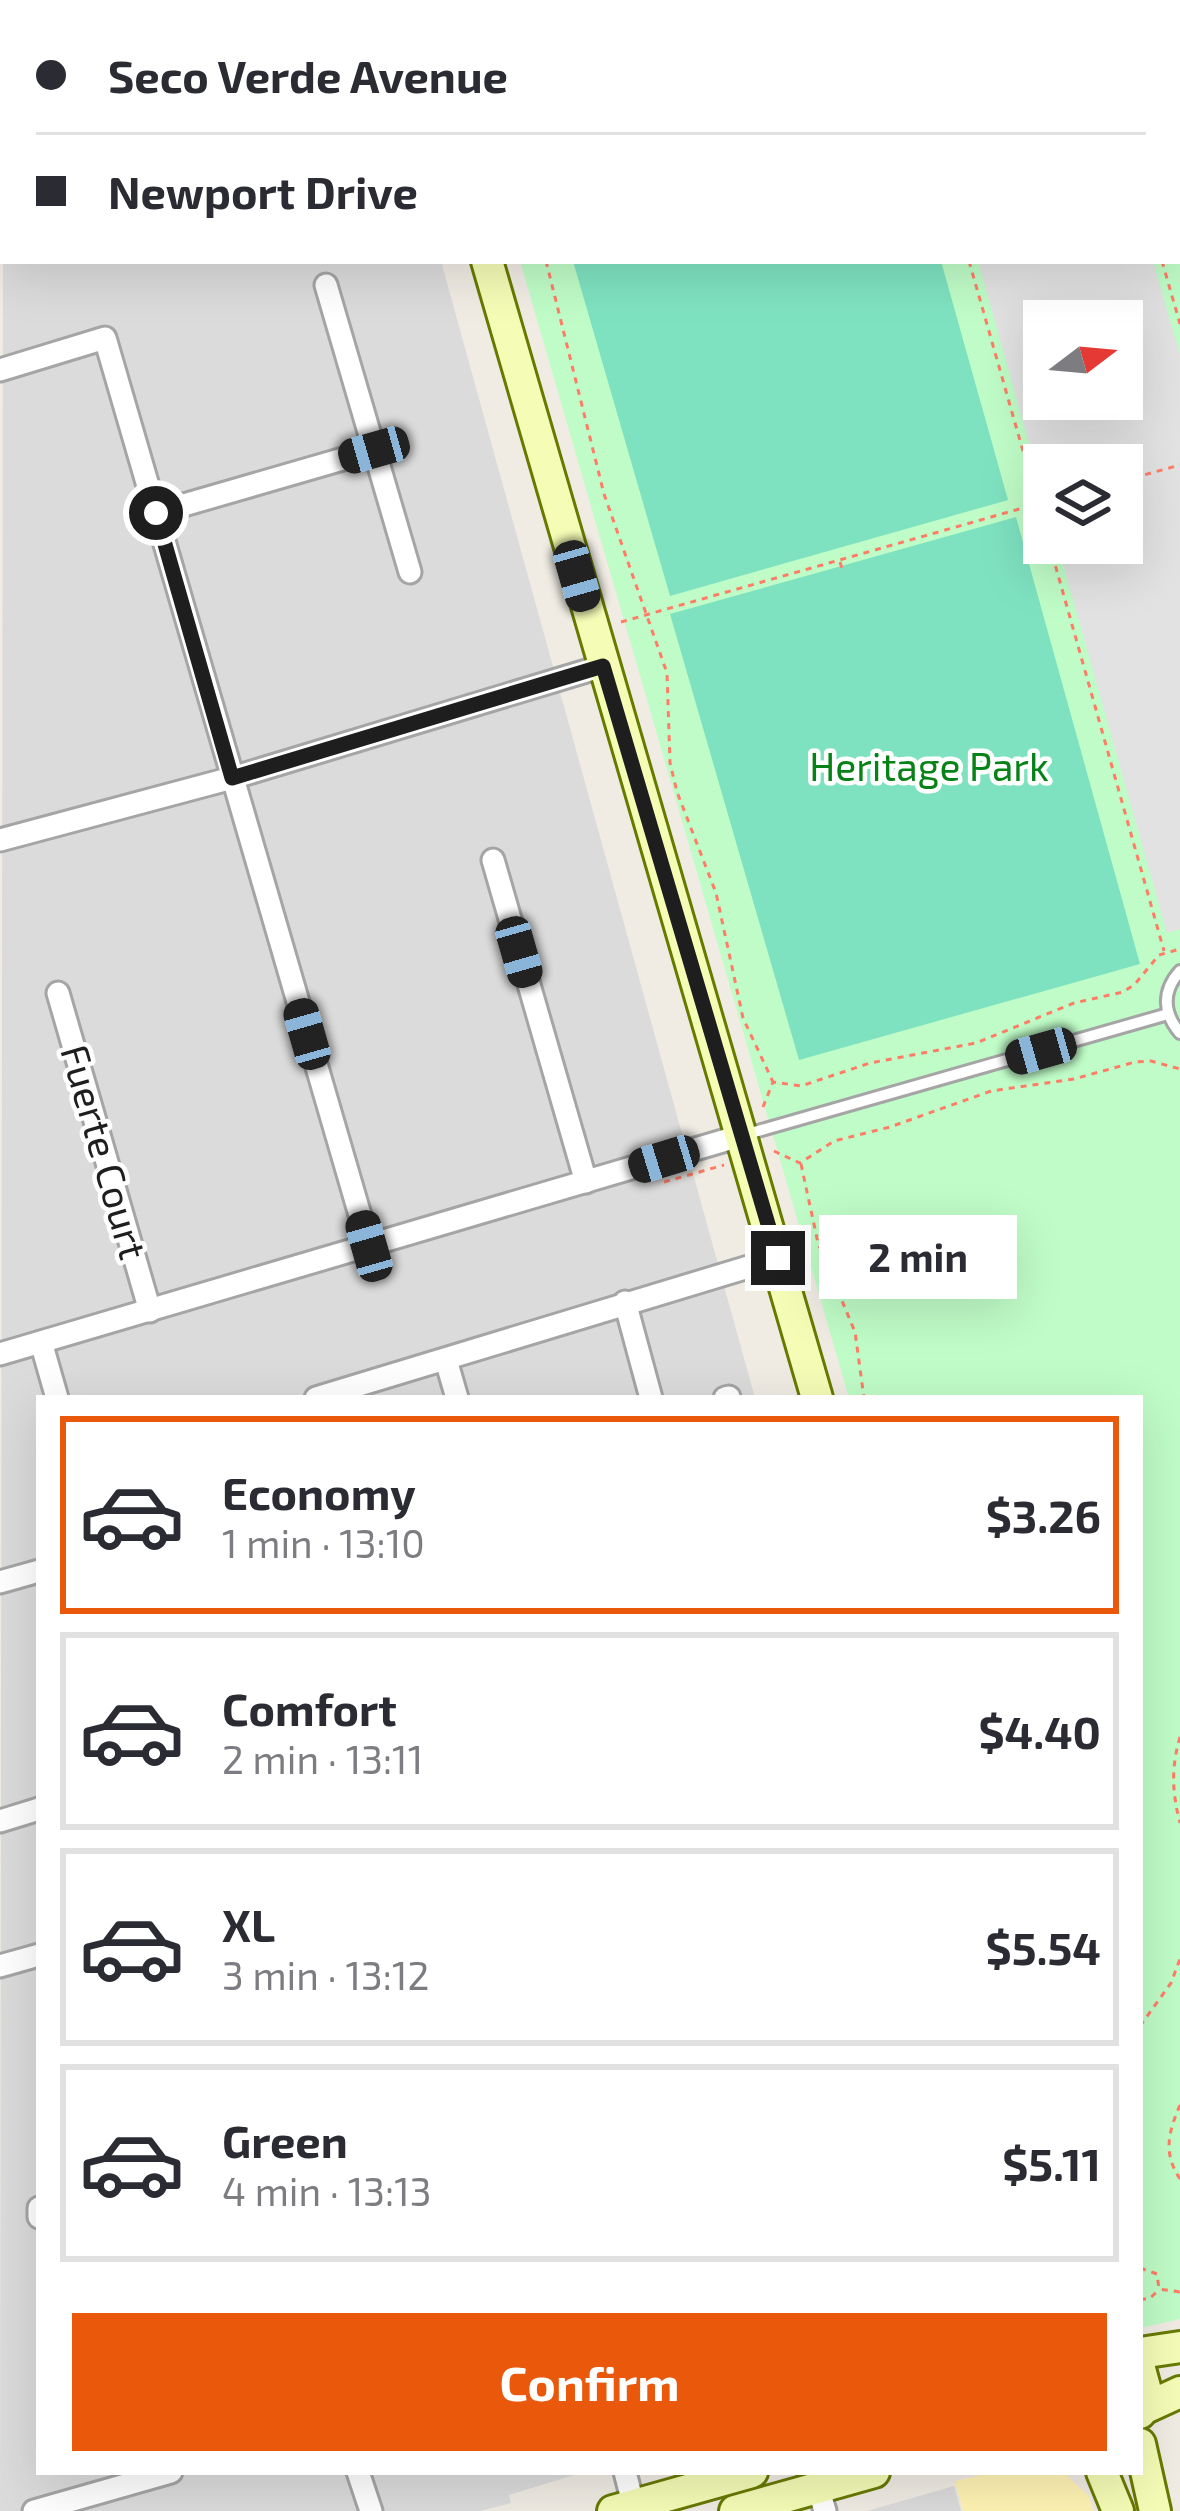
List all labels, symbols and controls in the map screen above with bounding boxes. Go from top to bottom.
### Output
text: Seco Verde Avenue [108,48,508,102]
text: Newport Drive [108,164,418,218]
north arrow [1023,300,1143,420]
map controls [1023,300,1143,564]
car [334,423,414,477]
button: layers [1023,444,1143,564]
route start [129,486,183,540]
car [550,536,604,616]
park label: Heritage Park [809,742,1049,789]
car [492,912,546,992]
car [280,994,334,1074]
car [1001,1024,1081,1078]
street label: Fuerte Court [52,1039,158,1264]
car [624,1131,704,1187]
car [342,1206,396,1286]
callout: 2 min [820,1216,1018,1300]
route end [751,1231,805,1285]
text: 2 min [868,1233,968,1280]
icon: car [78,1461,186,1569]
text: Economy [222,1465,416,1519]
text: $3.26 [986,1488,1101,1542]
text: 1 min · 13:10 [222,1519,425,1566]
icon: car [78,1677,186,1785]
text: Comfort [222,1681,397,1735]
text: $4.40 [978,1704,1101,1758]
text: 2 min · 13:11 [222,1735,423,1782]
icon: car [78,1893,186,2001]
text: XL [222,1897,275,1951]
text: $5.54 [986,1920,1101,1974]
text: 3 min · 13:12 [222,1951,429,1998]
icon: car [78,2109,186,2217]
text: Green [222,2113,348,2167]
text: $5.11 [1002,2136,1101,2190]
text: 4 min · 13:13 [222,2167,431,2214]
button: Confirm [72,2313,1107,2451]

